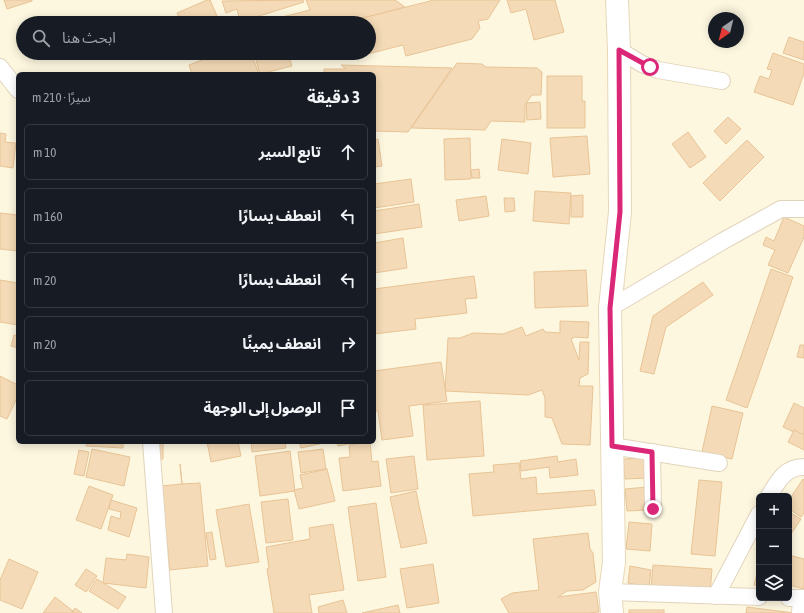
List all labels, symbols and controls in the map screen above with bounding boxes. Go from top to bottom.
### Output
north arrow [708,12,744,48]
search box [16,16,376,60]
icon: search [30,27,52,49]
text: ابحث هنا [62,29,116,46]
route start [641,58,659,76]
text: 3 دقيقة [307,87,360,107]
text: سيرًا · 210 m [32,90,91,105]
icon: ahead [337,141,359,163]
text: تابع السير [259,143,321,160]
text: 10 m [33,145,56,160]
icon: left [337,205,359,227]
text: انعطف يسارًا [238,207,321,224]
text: 160 m [33,209,63,224]
icon: left [337,269,359,291]
text: انعطف يسارًا [238,271,321,288]
text: 20 m [33,273,56,288]
icon: right [337,333,359,355]
text: انعطف يمينًا [242,335,321,352]
text: 20 m [33,337,56,352]
icon: arrive [337,397,359,419]
text: الوصول إلى الوجهة [204,399,321,416]
map controls [756,493,792,601]
button: + [756,493,792,529]
route end [644,500,662,518]
button: − [756,529,792,565]
button: layers [756,565,792,601]

